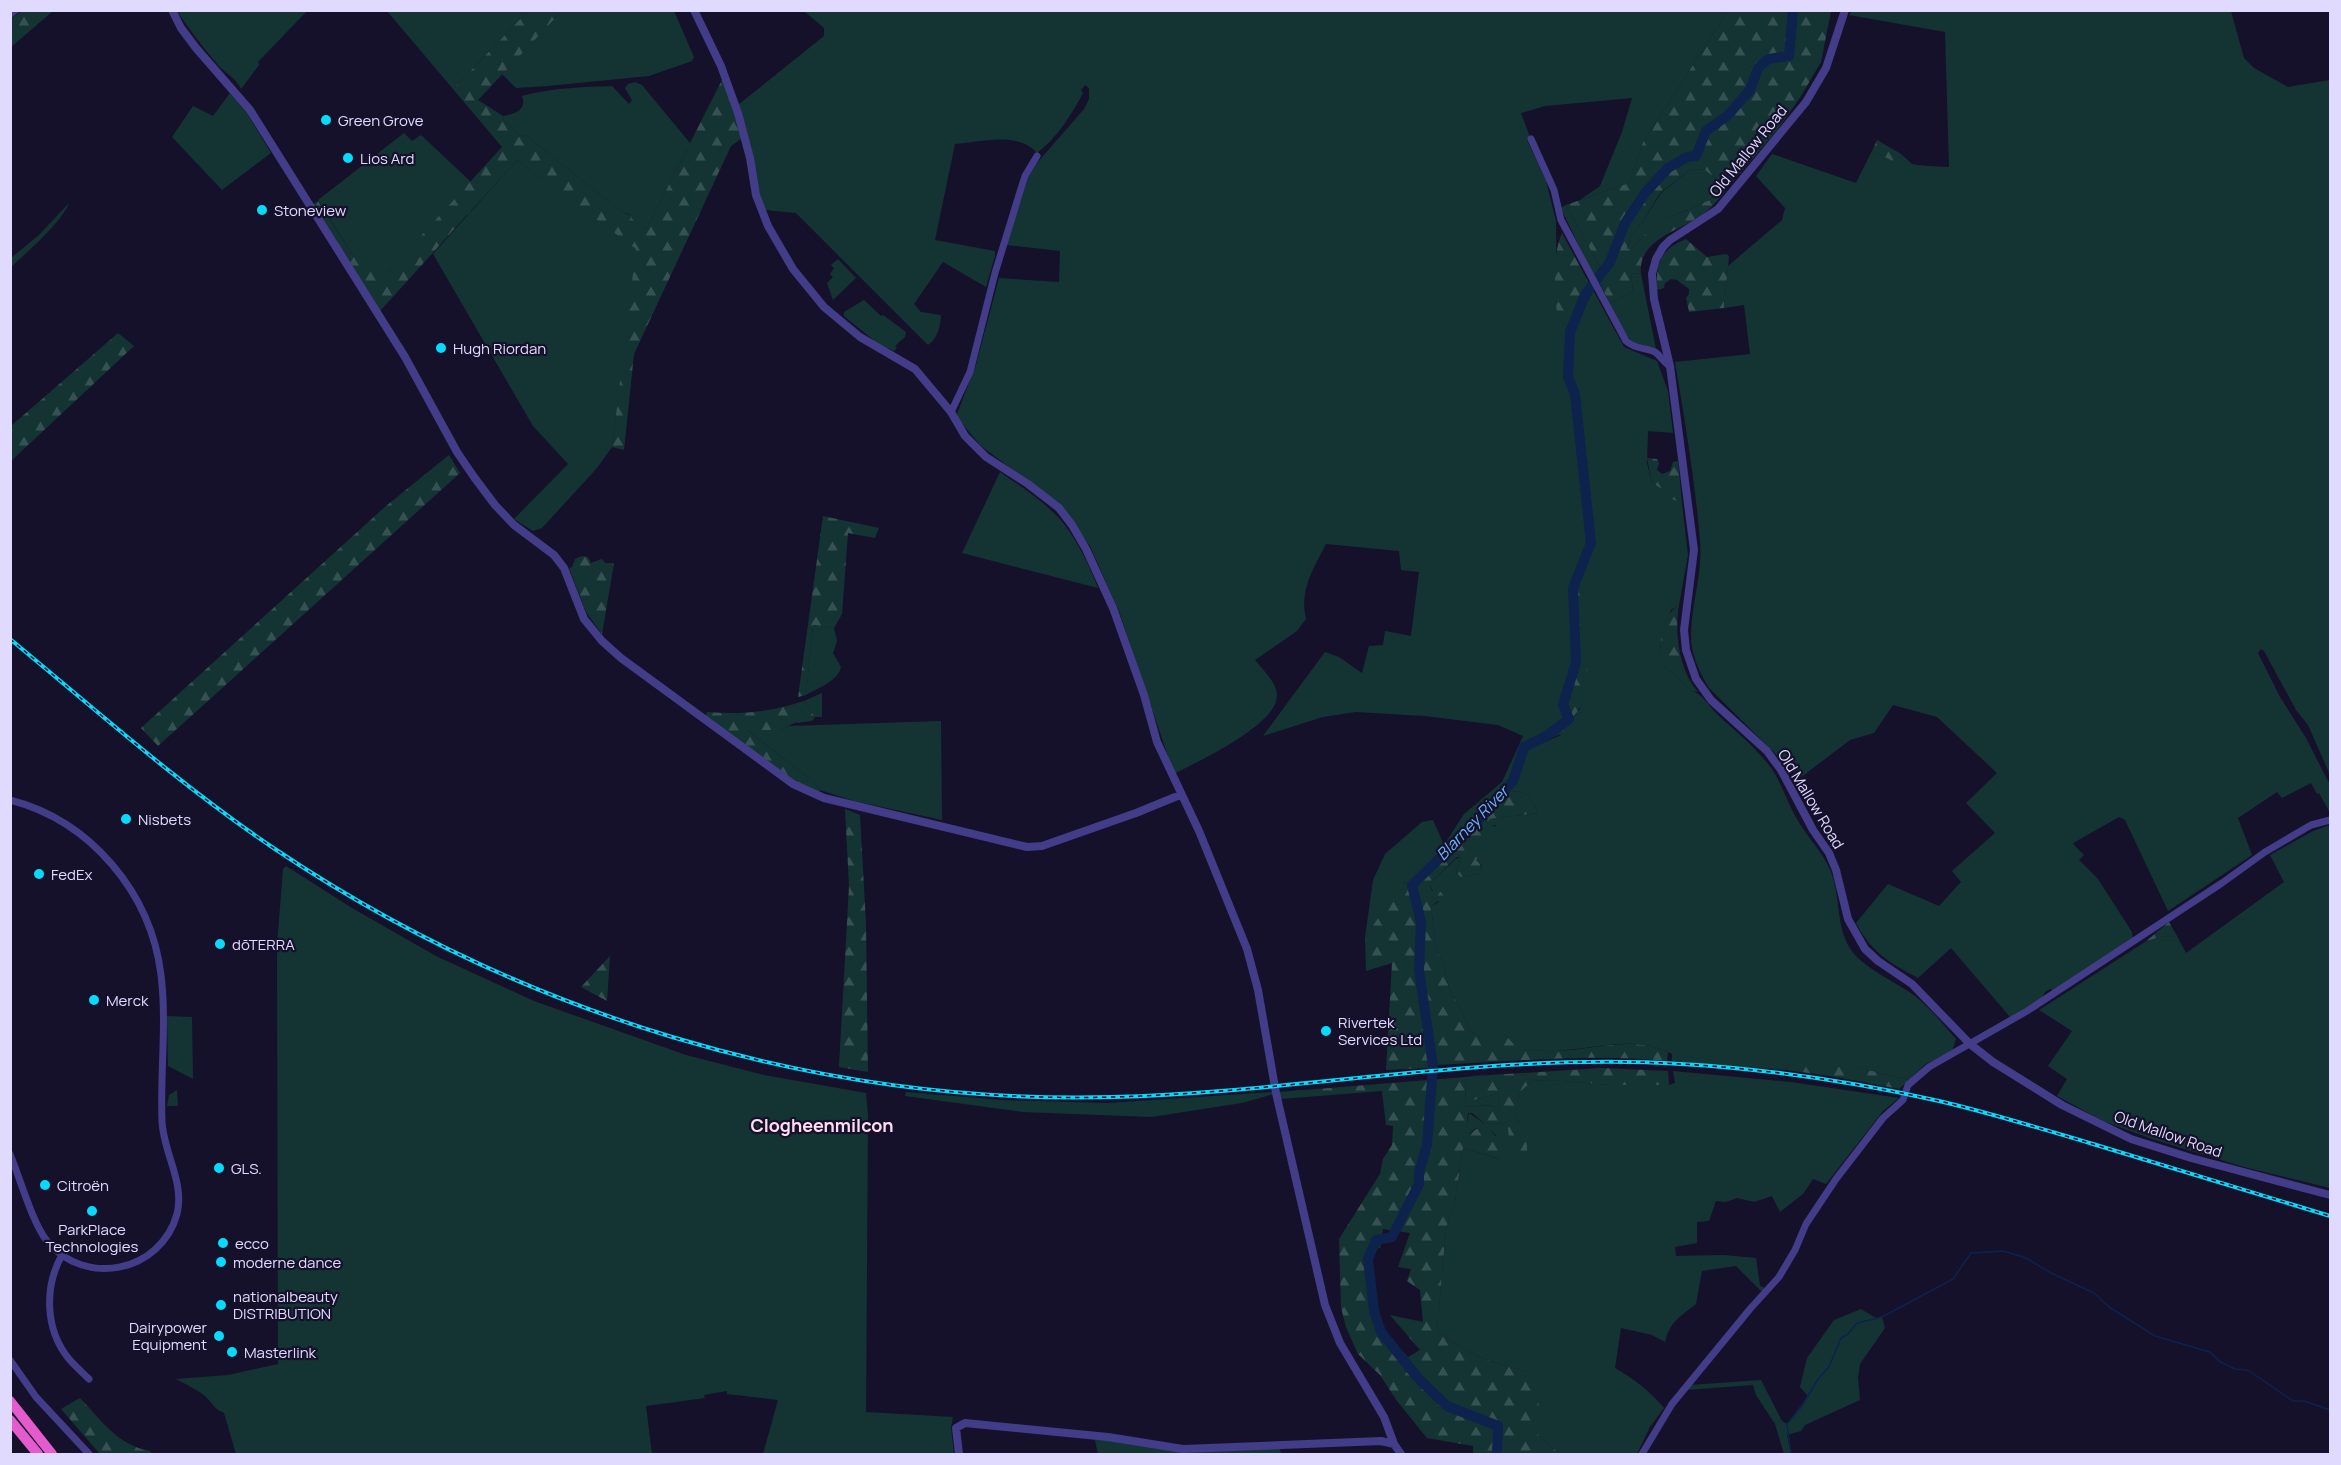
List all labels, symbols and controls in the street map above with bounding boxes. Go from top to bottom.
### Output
street label: Old Mallow Road [1704,101,1792,201]
place label: Green Grove [338,110,424,131]
marker: Green Grove [319,113,333,127]
place label: Lios Ard [360,148,414,169]
marker: Lios Ard [341,151,355,165]
place label: Stoneview [274,200,347,221]
marker: Stoneview [255,203,269,217]
place label: Hugh Riordan [453,338,546,359]
marker: Hugh Riordan [434,341,448,355]
street label: Old Mallow Road [1773,745,1849,853]
water label: Blarney River [1431,780,1515,865]
place label: Nisbets [138,809,191,830]
marker: Nisbets [119,812,133,826]
place label: FedEx [51,864,93,885]
marker: FedEx [32,867,46,881]
place label: dōTERRA [232,934,295,955]
marker: dōTERRA [213,937,227,951]
place label: Merck [106,990,149,1011]
marker: Merck [87,993,101,1007]
place label: Rivertek Services Ltd [1338,1012,1422,1050]
marker: Rivertek Services Ltd [1319,1024,1333,1038]
street label: Old Mallow Road [2111,1106,2225,1162]
district label: Clogheenmilcon [750,1113,894,1137]
place label: GLS. [231,1158,262,1179]
marker: GLS. [212,1161,226,1175]
place label: Citroën [57,1175,109,1196]
marker: Citroën [38,1178,52,1192]
marker: ParkPlace Technologies [85,1204,99,1218]
place label: ParkPlace Technologies [46,1219,139,1257]
place label: ecco [235,1233,269,1254]
marker: ecco [216,1236,230,1250]
place label: moderne dance [233,1252,341,1273]
marker: moderne dance [214,1255,228,1269]
place label: nationalbeauty DISTRIBUTION [233,1286,338,1324]
marker: nationalbeauty DISTRIBUTION [214,1298,228,1312]
place label: Dairypower Equipment [129,1317,208,1355]
marker: Dairypower Equipment [212,1329,226,1343]
place label: Masterlink [244,1342,317,1363]
marker: Masterlink [225,1345,239,1359]

